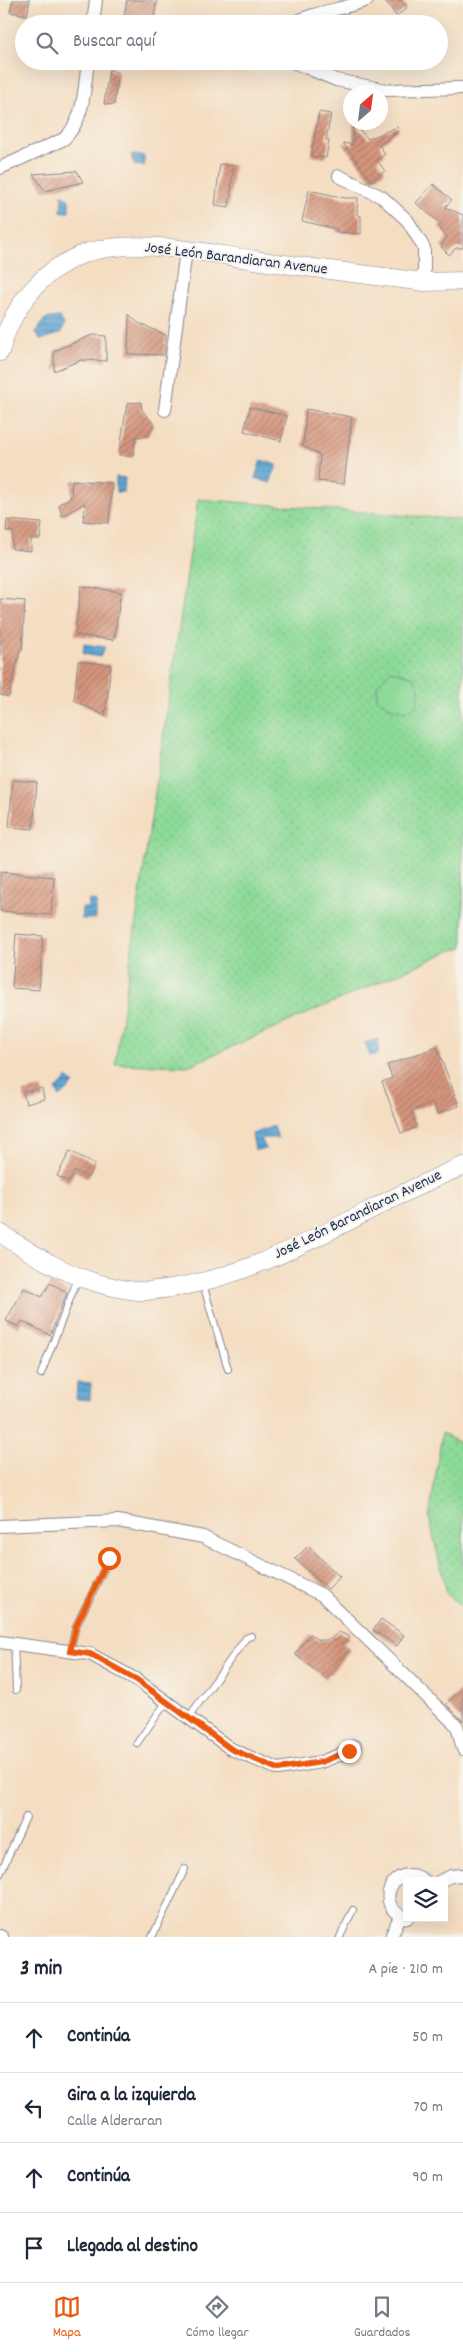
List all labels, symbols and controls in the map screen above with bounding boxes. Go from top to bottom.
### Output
search box [15,15,448,70]
icon: search [33,29,61,57]
text: Buscar aquí [73,29,155,56]
north arrow [343,85,388,130]
street label: José León Barandiaran Avenue [143,236,329,282]
street label: José León Barandiaran Avenue [270,1164,446,1266]
route start [98,1547,121,1570]
route end [338,1740,361,1763]
map controls [403,1877,448,1922]
button: layers [403,1877,448,1922]
text: 3 min [20,1955,62,1985]
text: A pie · 210 m [368,1958,443,1981]
icon: ahead [20,2024,48,2052]
text: Continúa [67,2024,130,2051]
text: 50 m [412,2026,443,2049]
text: Gira a la izquierda [67,2083,195,2110]
icon: left [20,2094,48,2122]
text: 70 m [413,2096,443,2119]
text: Calle Alderaran [67,2110,162,2133]
icon: ahead [20,2164,48,2192]
text: Continúa [67,2164,130,2191]
text: 90 m [412,2166,443,2189]
icon: arrive [20,2234,48,2262]
text: Llegada al destino [67,2234,198,2261]
tab: Mapa [53,2293,81,2343]
tab: Cómo llegar [186,2293,249,2343]
tab: Guardados [354,2293,410,2343]

